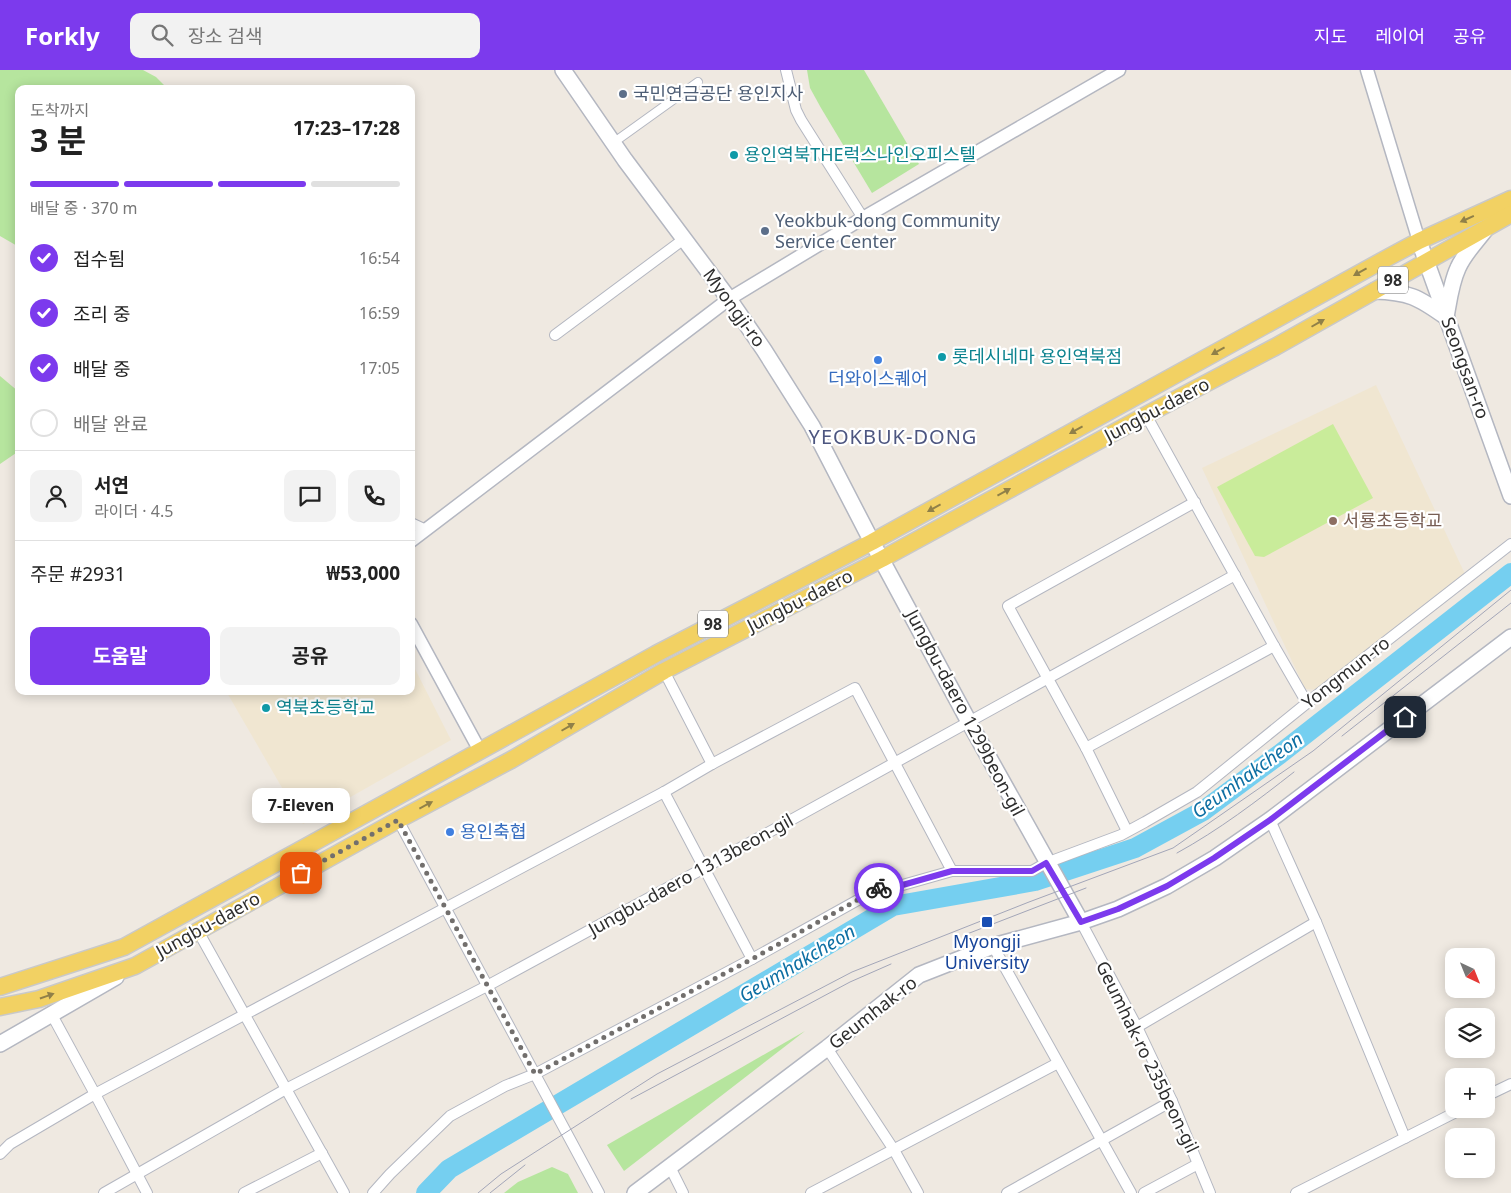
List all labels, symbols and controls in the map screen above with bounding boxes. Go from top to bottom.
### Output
search box [130,13,480,58]
text: Forkly [25,19,100,52]
icon: search [148,21,176,49]
text: 장소 검색 [188,23,263,49]
text: 지도 [1314,24,1347,48]
text: 레이어 [1375,24,1425,48]
text: 공유 [1453,24,1486,48]
place label: 국민연금공단 용인지사 [633,81,804,105]
marker: 국민연금공단 용인지사 [617,88,629,100]
text: 도착까지 [30,99,89,121]
text: 17:23–17:28 [293,115,400,141]
text: 3 분 [30,118,86,161]
place label: 용인역북THE럭스나인오피스텔 [744,142,976,166]
marker: 용인역북THE럭스나인오피스텔 [728,149,740,161]
text: 배달 중 · 370 m [30,197,138,219]
place label: Yeokbuk-dong Community Service Center [775,208,1001,253]
one-way arrow [1460,216,1474,224]
marker: Yeokbuk-dong Community Service Center [759,225,771,237]
icon: check [30,244,58,272]
text: 접수됨 [73,246,125,272]
text: 16:54 [359,247,400,269]
street label: Myongji-ro [698,263,771,352]
road number: 98 [1378,266,1408,294]
one-way arrow [1353,268,1367,277]
icon: check [30,299,58,327]
text: 조리 중 [73,301,130,327]
text: 16:59 [359,302,400,324]
street label: Seongsan-ro [1436,313,1495,422]
one-way arrow [1311,319,1325,327]
place label: 롯데시네마 용인역북점 [952,344,1122,368]
one-way arrow [1211,347,1225,355]
marker: 롯데시네마 용인역북점 [936,351,948,363]
icon: check [30,354,58,382]
marker: 더와이스퀘어 [872,354,884,366]
text: 배달 중 [73,356,130,382]
text: 17:05 [359,357,400,379]
place label: 더와이스퀘어 [828,366,928,390]
street label: Jungbu-daero [1098,371,1213,448]
text: 배달 완료 [73,411,148,437]
district label: YEOKBUK-DONG [809,423,977,450]
one-way arrow [1069,425,1082,434]
button: person [30,470,82,522]
button: chat [284,470,336,522]
button: phone [348,470,400,522]
text: 서연 [94,472,129,498]
one-way arrow [997,488,1011,497]
text: 라이더 · 4.5 [94,500,173,522]
one-way arrow [927,504,940,513]
place label: 서룡초등학교 [1343,508,1442,532]
marker: 서룡초등학교 [1327,515,1339,527]
text: ₩53,000 [326,560,400,586]
text: 주문 #2931 [30,561,126,587]
street label: Jungbu-daero [741,563,856,638]
street label: Jungbu-daero 1299beon-gil [900,603,1031,820]
road number: 98 [698,610,728,638]
button: 도움말 [30,627,210,685]
button: 공유 [220,627,400,685]
street label: Yongmun-ro [1297,630,1394,714]
place label: 역북초등학교 [276,695,375,719]
pin [1384,696,1426,738]
marker: 역북초등학교 [260,702,272,714]
icon: home [1391,703,1419,731]
one-way arrow [562,722,575,731]
water label: Geumhakcheon [1186,726,1308,824]
callout: 7-Eleven [252,788,350,823]
text: 7-Eleven [268,794,334,816]
one-way arrow [419,801,433,809]
street label: Jungbu-daero 1313beon-gil [582,808,797,942]
place label: 용인축협 [460,819,526,843]
marker: 용인축협 [444,826,456,838]
pin [280,852,322,894]
icon: bag [287,859,315,887]
courier [854,863,904,913]
icon: bike [865,874,893,902]
street label: Jungbu-daero [149,886,264,964]
marker: Myongji University [980,915,994,929]
water label: Geumhakcheon [734,918,860,1008]
place label: Myongji University [945,929,1030,974]
north arrow [1445,948,1495,998]
map controls [1445,948,1495,1178]
street label: Geumhak-ro 235beon-gil [1091,957,1205,1157]
street label: Geumhak-ro [823,970,921,1054]
one-way arrow [40,992,55,999]
button: layers [1445,1008,1495,1058]
button: + [1445,1068,1495,1118]
button: − [1445,1128,1495,1178]

